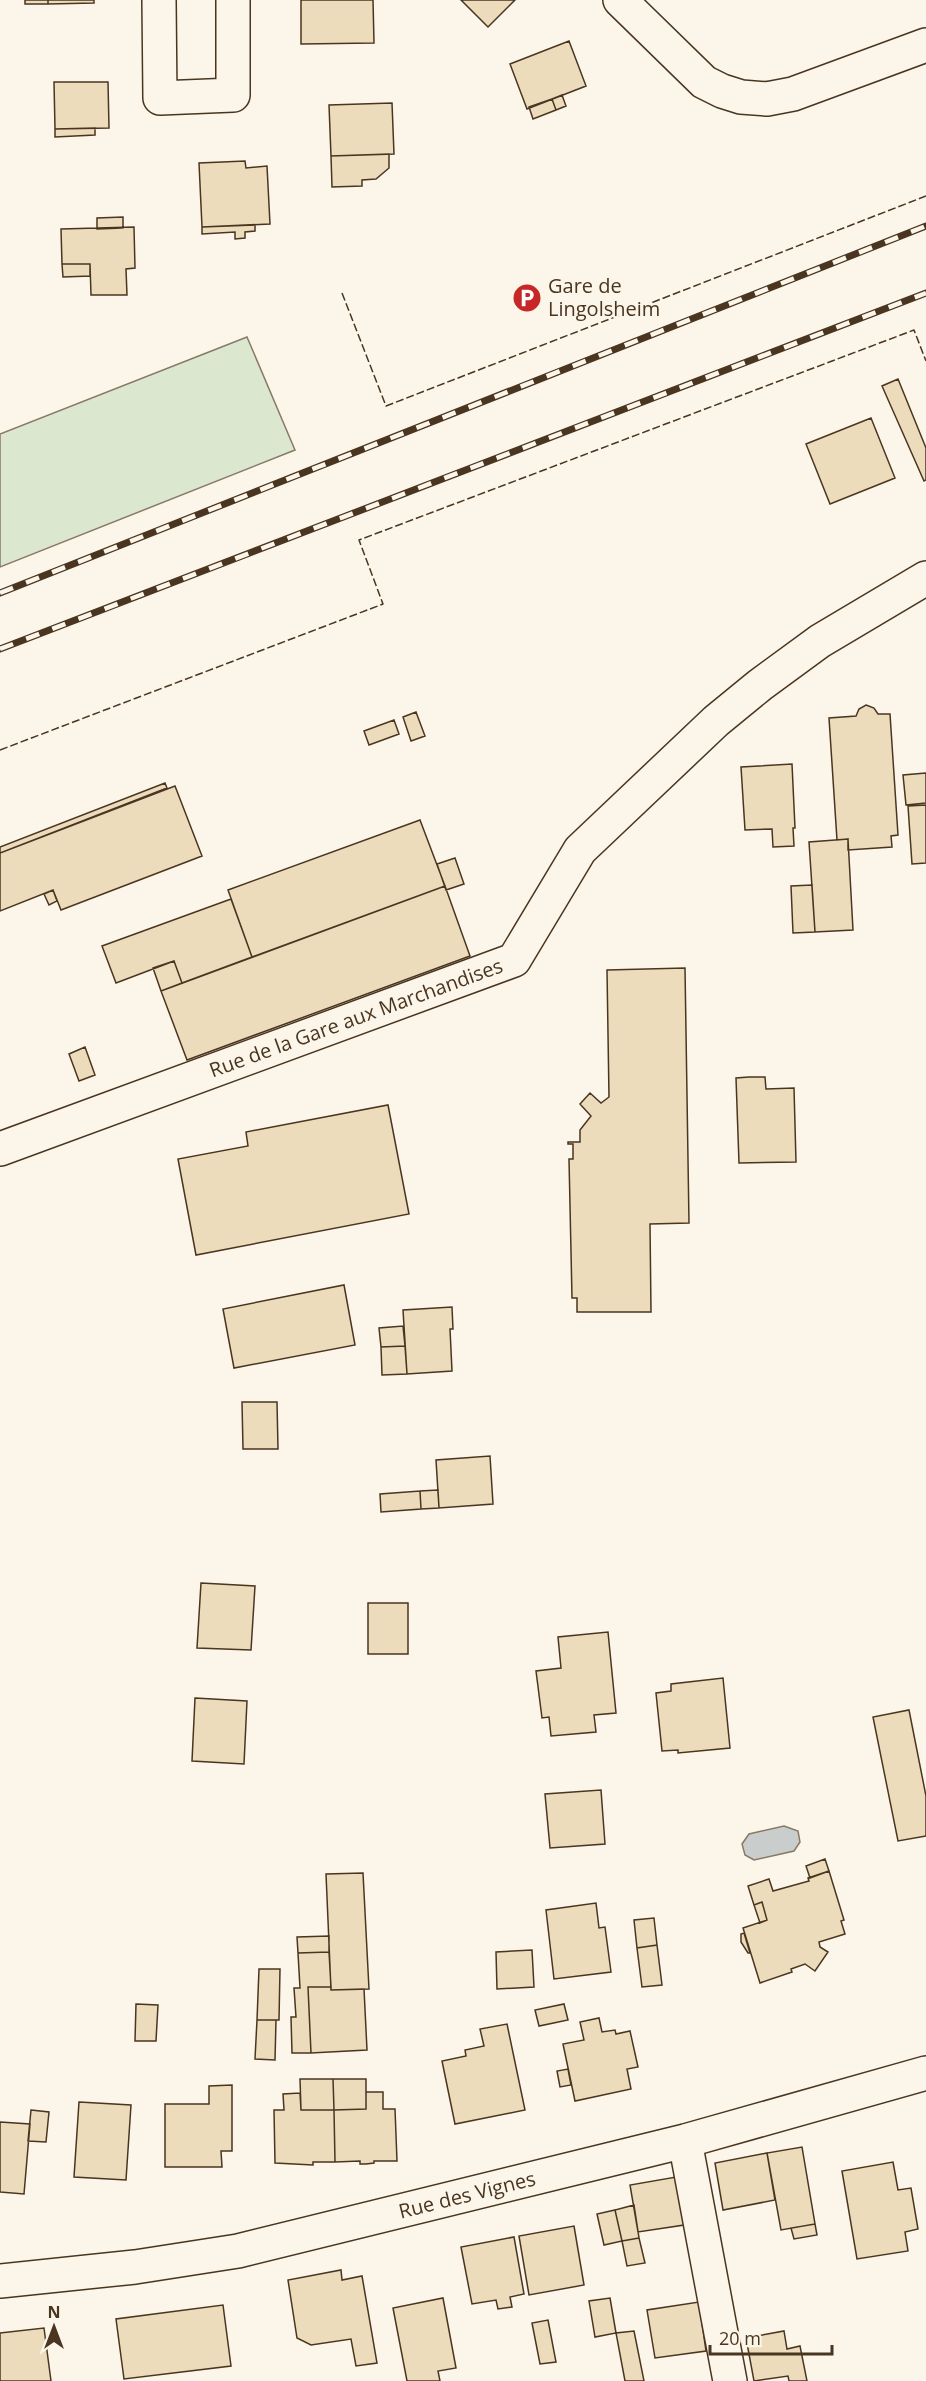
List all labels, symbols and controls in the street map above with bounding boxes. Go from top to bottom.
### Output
place label: Gare de Lingolsheim [548,272,660,322]
parking icon: Gare de Lingolsheim [511,282,543,314]
street label: Rue de la Gare aux Marchandises [205,952,506,1083]
street label: Rue des Vignes [396,2164,538,2225]
north arrow [24,2297,84,2357]
text: N [47,2301,61,2323]
scale bar [710,2318,832,2356]
text: 20 m [719,2326,761,2350]

